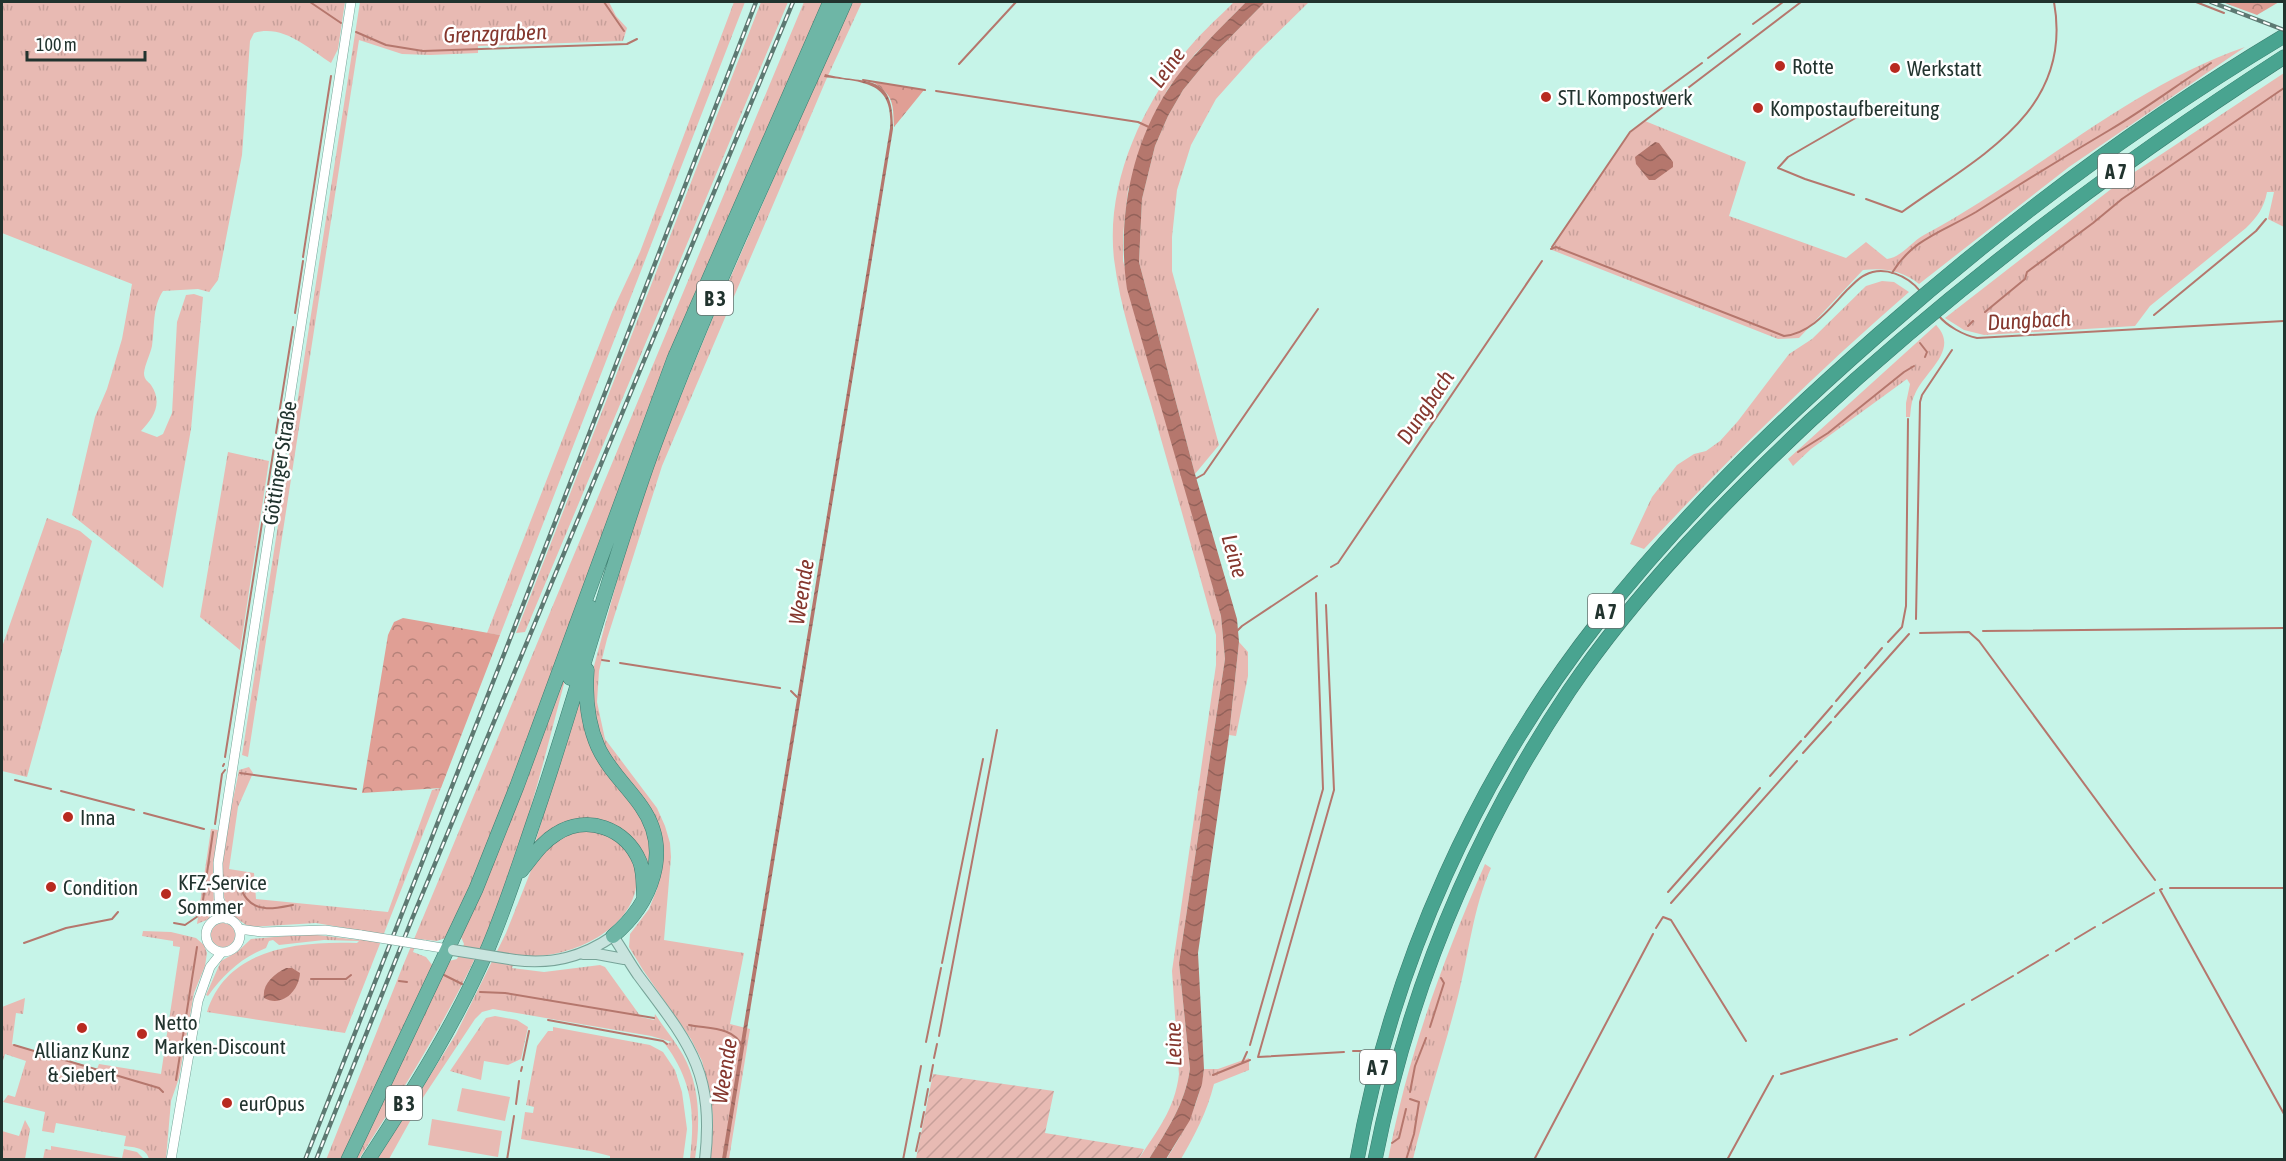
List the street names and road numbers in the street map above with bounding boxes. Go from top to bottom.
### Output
road number: A 7 [2098,154,2134,188]
road number: B 3 [697,281,733,315]
street label: Göttinger Straße [257,399,301,527]
road number: A 7 [1588,594,1624,628]
road number: A 7 [1360,1050,1396,1084]
road number: B 3 [386,1086,422,1120]

